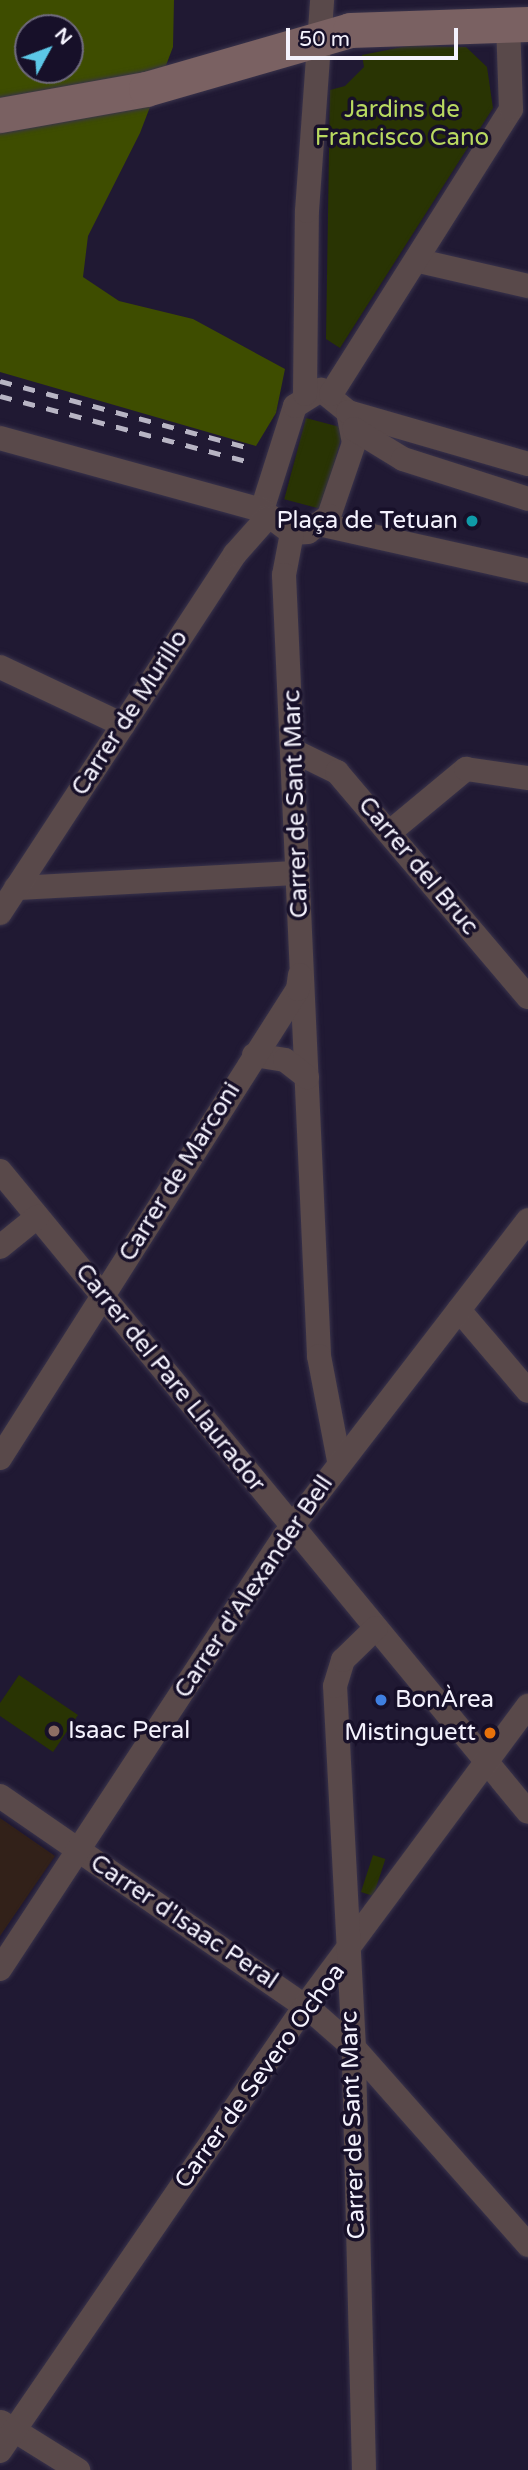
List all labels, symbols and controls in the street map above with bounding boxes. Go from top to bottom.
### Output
north arrow [14,14,84,84]
scale bar [290,14,462,58]
text: N [50,24,77,50]
text: 50 m [299,27,350,52]
park label: Jardins de Francisco Cano [315,96,489,152]
place label: Plaça de Tetuan [277,507,458,535]
marker: Plaça de Tetuan [464,513,480,529]
street label: Carrer de Murillo [66,625,194,801]
street label: Carrer de Sant Marc [278,689,314,919]
street label: Carrer del Bruc [352,791,484,941]
street label: Carrer de Marconi [113,1077,247,1267]
street label: Carrer del Pare Llaurador [69,1258,271,1498]
street label: Carrer d'Alexander Bell [169,1470,339,1704]
place label: BonÀrea [395,1686,494,1714]
marker: BonÀrea [373,1692,389,1708]
place label: Isaac Peral [68,1717,190,1745]
place label: Mistinguett [344,1719,476,1747]
marker: Isaac Peral [46,1723,62,1739]
marker: Mistinguett [482,1725,498,1741]
street label: Carrer d'Isaac Peral [85,1849,283,1995]
street label: Carrer de Severo Ochoa [169,1958,351,2194]
street label: Carrer de Sant Marc [335,2010,371,2240]

